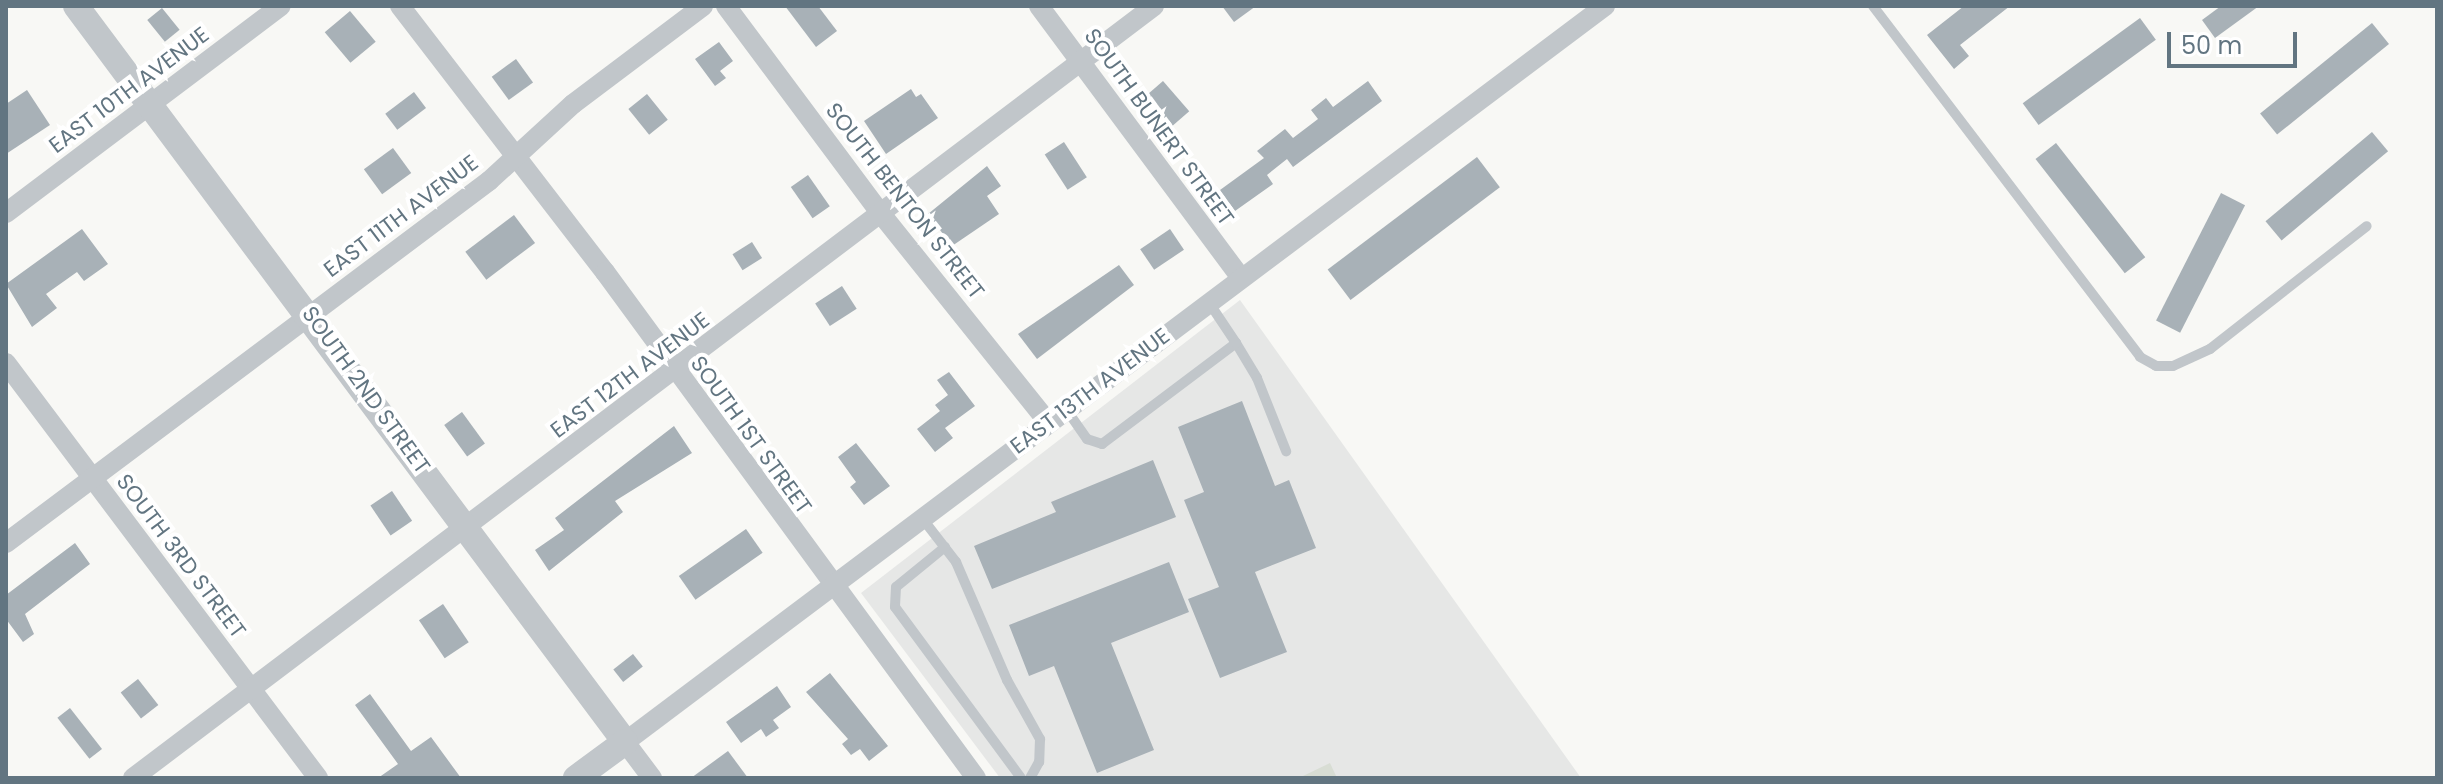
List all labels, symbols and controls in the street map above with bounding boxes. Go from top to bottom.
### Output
scale bar [2171,16,2301,66]
street label: EAST 10TH AVENUE [44,21,214,159]
street label: SOUTH BUNERT STREET [1079,23,1239,231]
text: 50 m [2181,29,2242,62]
street label: SOUTH BENTON STREET [820,98,990,304]
street label: EAST 11TH AVENUE [319,149,483,283]
street label: SOUTH 2ND STREET [296,301,436,479]
street label: EAST 12TH AVENUE [545,307,715,443]
street label: EAST 13TH AVENUE [1005,323,1175,459]
street label: SOUTH 1ST STREET [685,351,817,519]
street label: SOUTH 3RD STREET [111,469,251,643]

